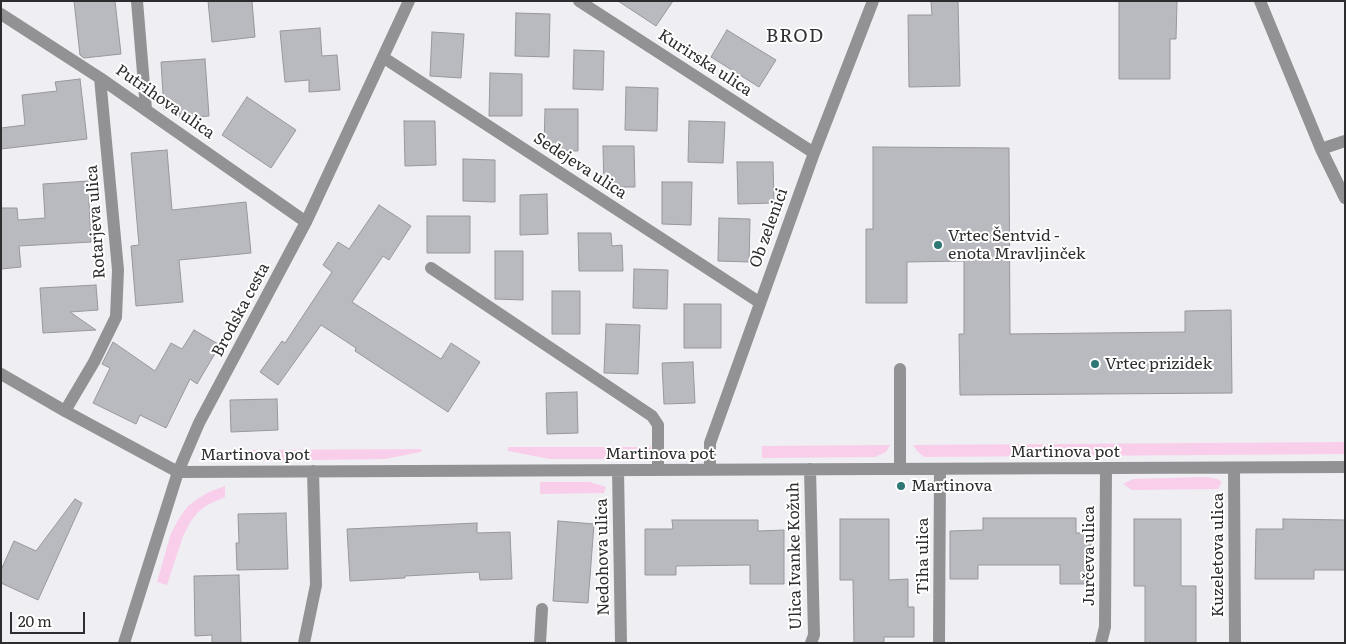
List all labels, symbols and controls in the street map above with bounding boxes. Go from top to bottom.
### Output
street label: Kurirska ulica [654,25,756,101]
district label: BROD [765,25,825,47]
street label: Putrihova ulica [112,61,218,143]
street label: Sedejeva ulica [530,129,630,203]
street label: Rotarjeva ulica [82,164,110,280]
street label: Ob zelenici [746,185,792,271]
place label: Vrtec Šentvid - enota Mravljinček [948,226,1085,264]
marker: Vrtec Šentvid - enota Mravljinček [932,239,944,251]
street label: Brodska cesta [208,260,274,360]
place label: Vrtec prizidek [1105,354,1212,374]
marker: Vrtec prizidek [1089,358,1101,370]
street label: Martinova pot [1010,442,1120,462]
street label: Martinova pot [605,444,715,464]
street label: Martinova pot [200,445,310,465]
place label: Martinova [911,476,992,496]
marker: Martinova [895,480,907,492]
street label: Ulica Ivanke Kožuh [784,482,806,630]
street label: Kuzeletova ulica [1208,493,1228,617]
street label: Nedohova ulica [592,498,614,616]
street label: Jurčeva ulica [1079,506,1099,606]
street label: Tiha ulica [913,518,933,594]
scale bar [12,602,88,634]
text: 20 m [18,609,52,632]

